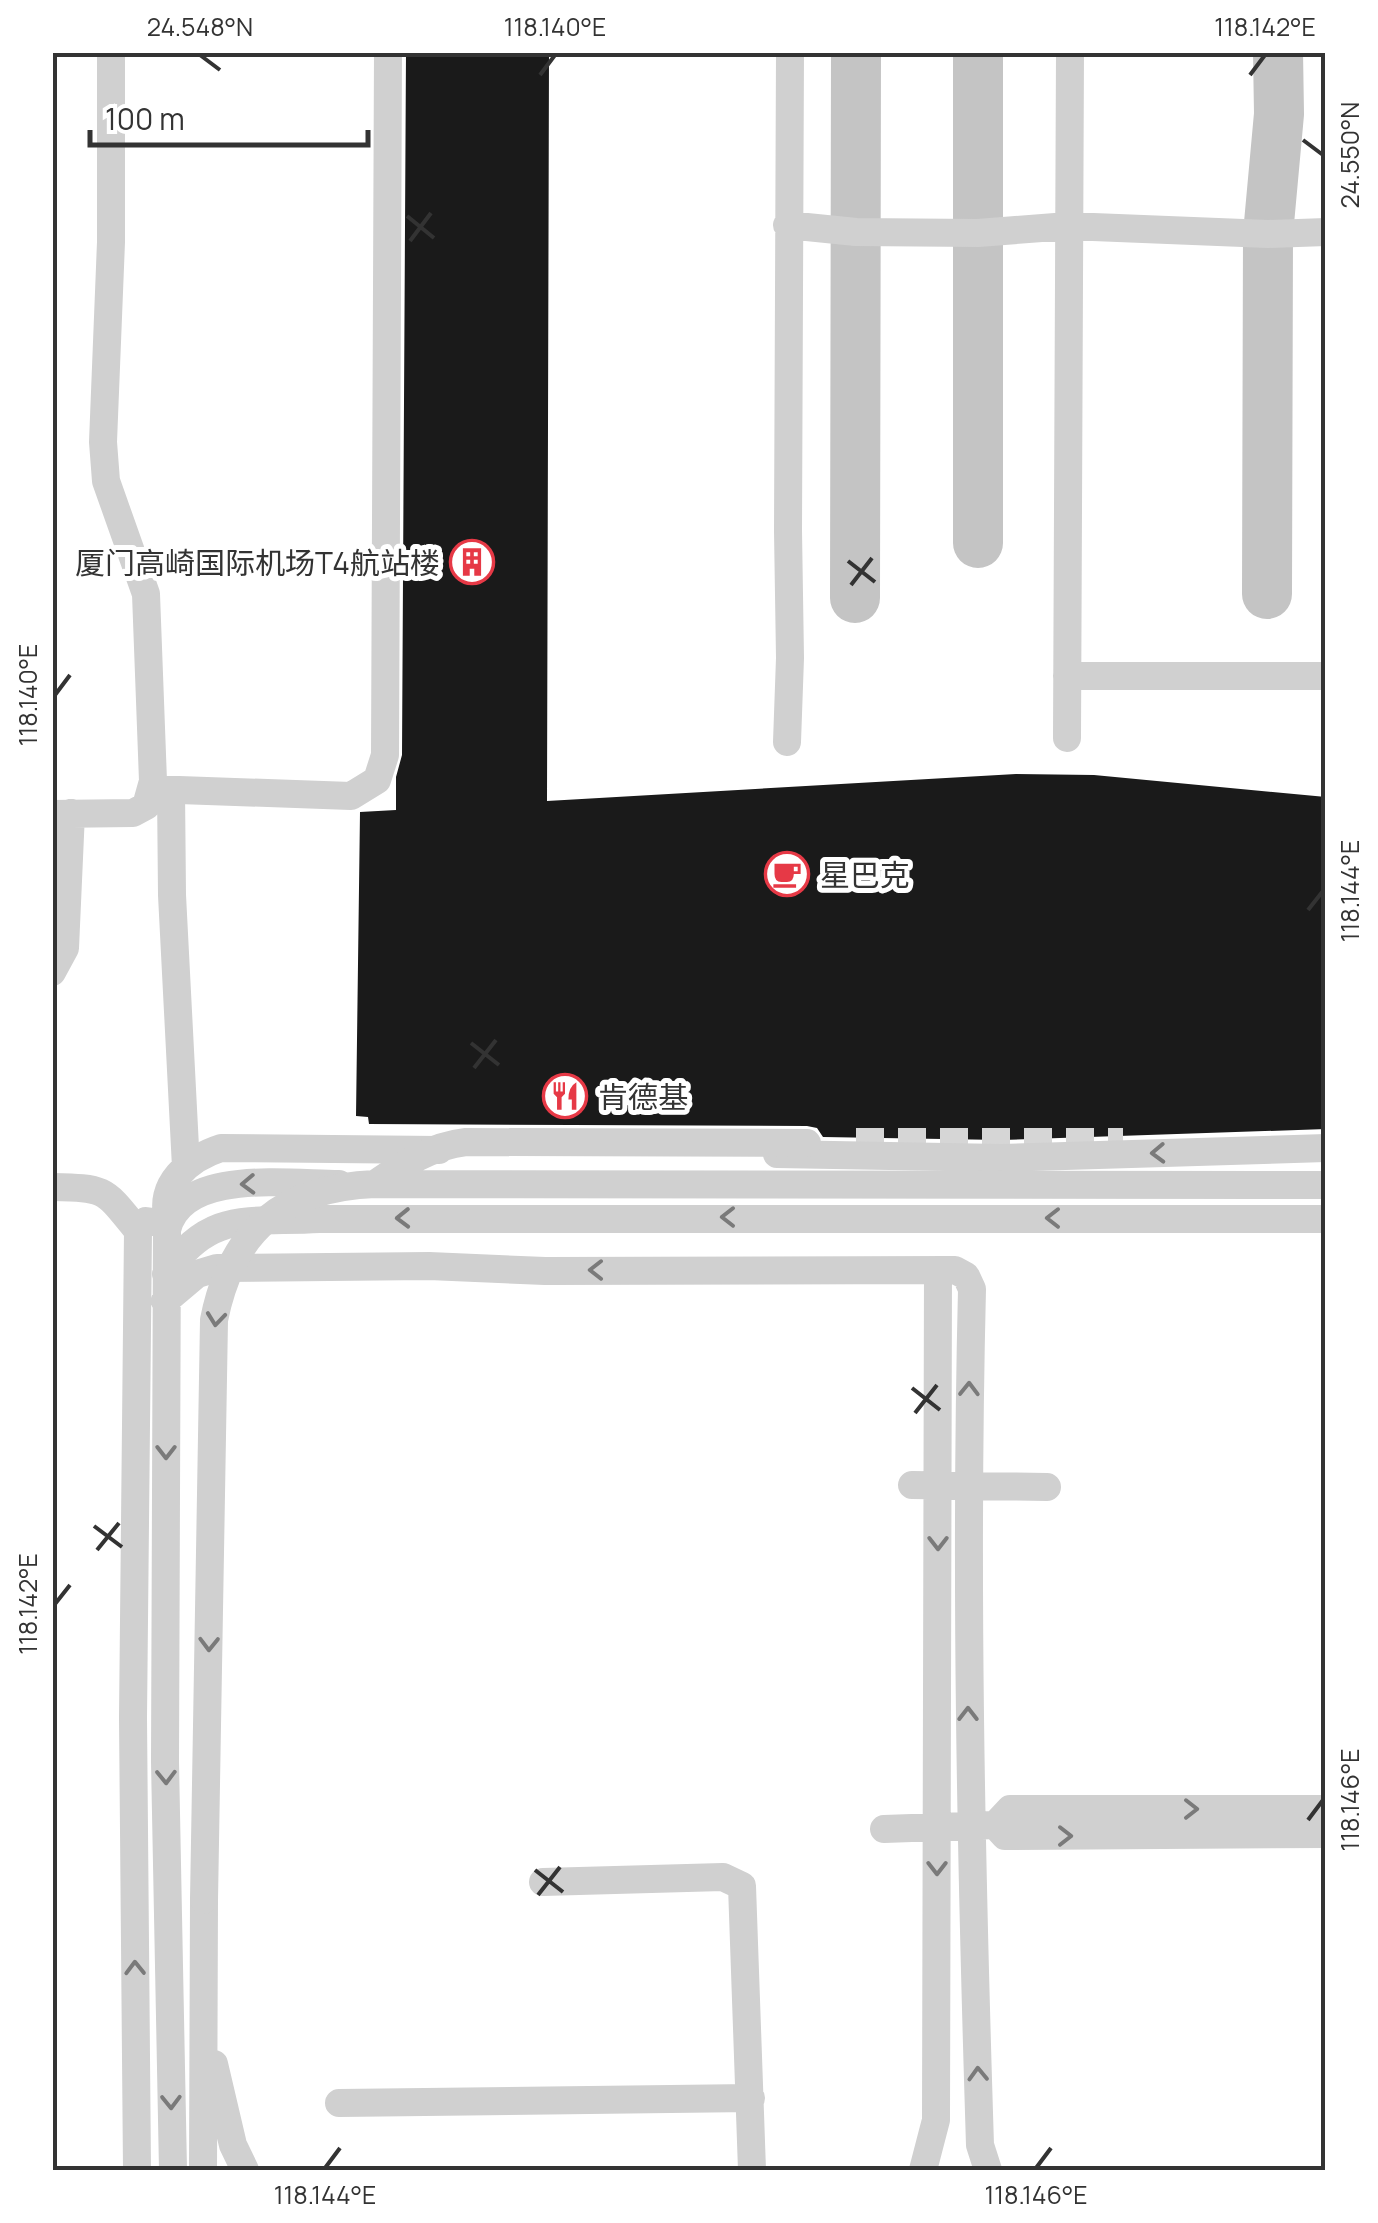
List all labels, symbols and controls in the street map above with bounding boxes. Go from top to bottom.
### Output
text: 24.548°N [147,9,253,44]
text: 118.140°E [504,9,606,44]
text: 118.142°E [1214,9,1316,44]
scale bar [90,85,368,147]
text: 100 m [105,98,185,139]
text: 24.550°N [1332,102,1367,208]
building icon: 厦门高崎国际机场T4航站楼 [449,539,495,585]
place label: 厦门高崎国际机场T4航站楼 [75,542,440,583]
text: 118.140°E [10,644,45,746]
text: 118.144°E [1332,840,1367,942]
cafe icon: 星巴克 [764,851,810,897]
place label: 星巴克 [820,854,910,895]
restaurant icon: 肯德基 [542,1073,588,1119]
place label: 肯德基 [598,1076,688,1117]
one-way arrow [1150,1143,1166,1164]
one-way arrow [240,1174,256,1195]
one-way arrow [720,1206,736,1228]
one-way arrow [395,1207,410,1229]
one-way arrow [1045,1207,1060,1229]
one-way arrow [587,1259,602,1281]
one-way arrow [206,1311,227,1327]
one-way arrow [959,1381,980,1397]
one-way arrow [155,1446,177,1461]
one-way arrow [927,1536,949,1551]
text: 118.142°E [10,1553,45,1655]
one-way arrow [198,1636,220,1652]
one-way arrow [958,1706,979,1722]
text: 118.146°E [1332,1749,1367,1851]
one-way arrow [155,1770,176,1786]
one-way arrow [1184,1798,1200,1820]
one-way arrow [1058,1825,1073,1847]
one-way arrow [926,1860,948,1876]
one-way arrow [124,1960,146,1976]
one-way arrow [967,2066,988,2082]
one-way arrow [161,2095,182,2111]
text: 118.144°E [274,2177,376,2212]
text: 118.146°E [985,2177,1087,2212]

